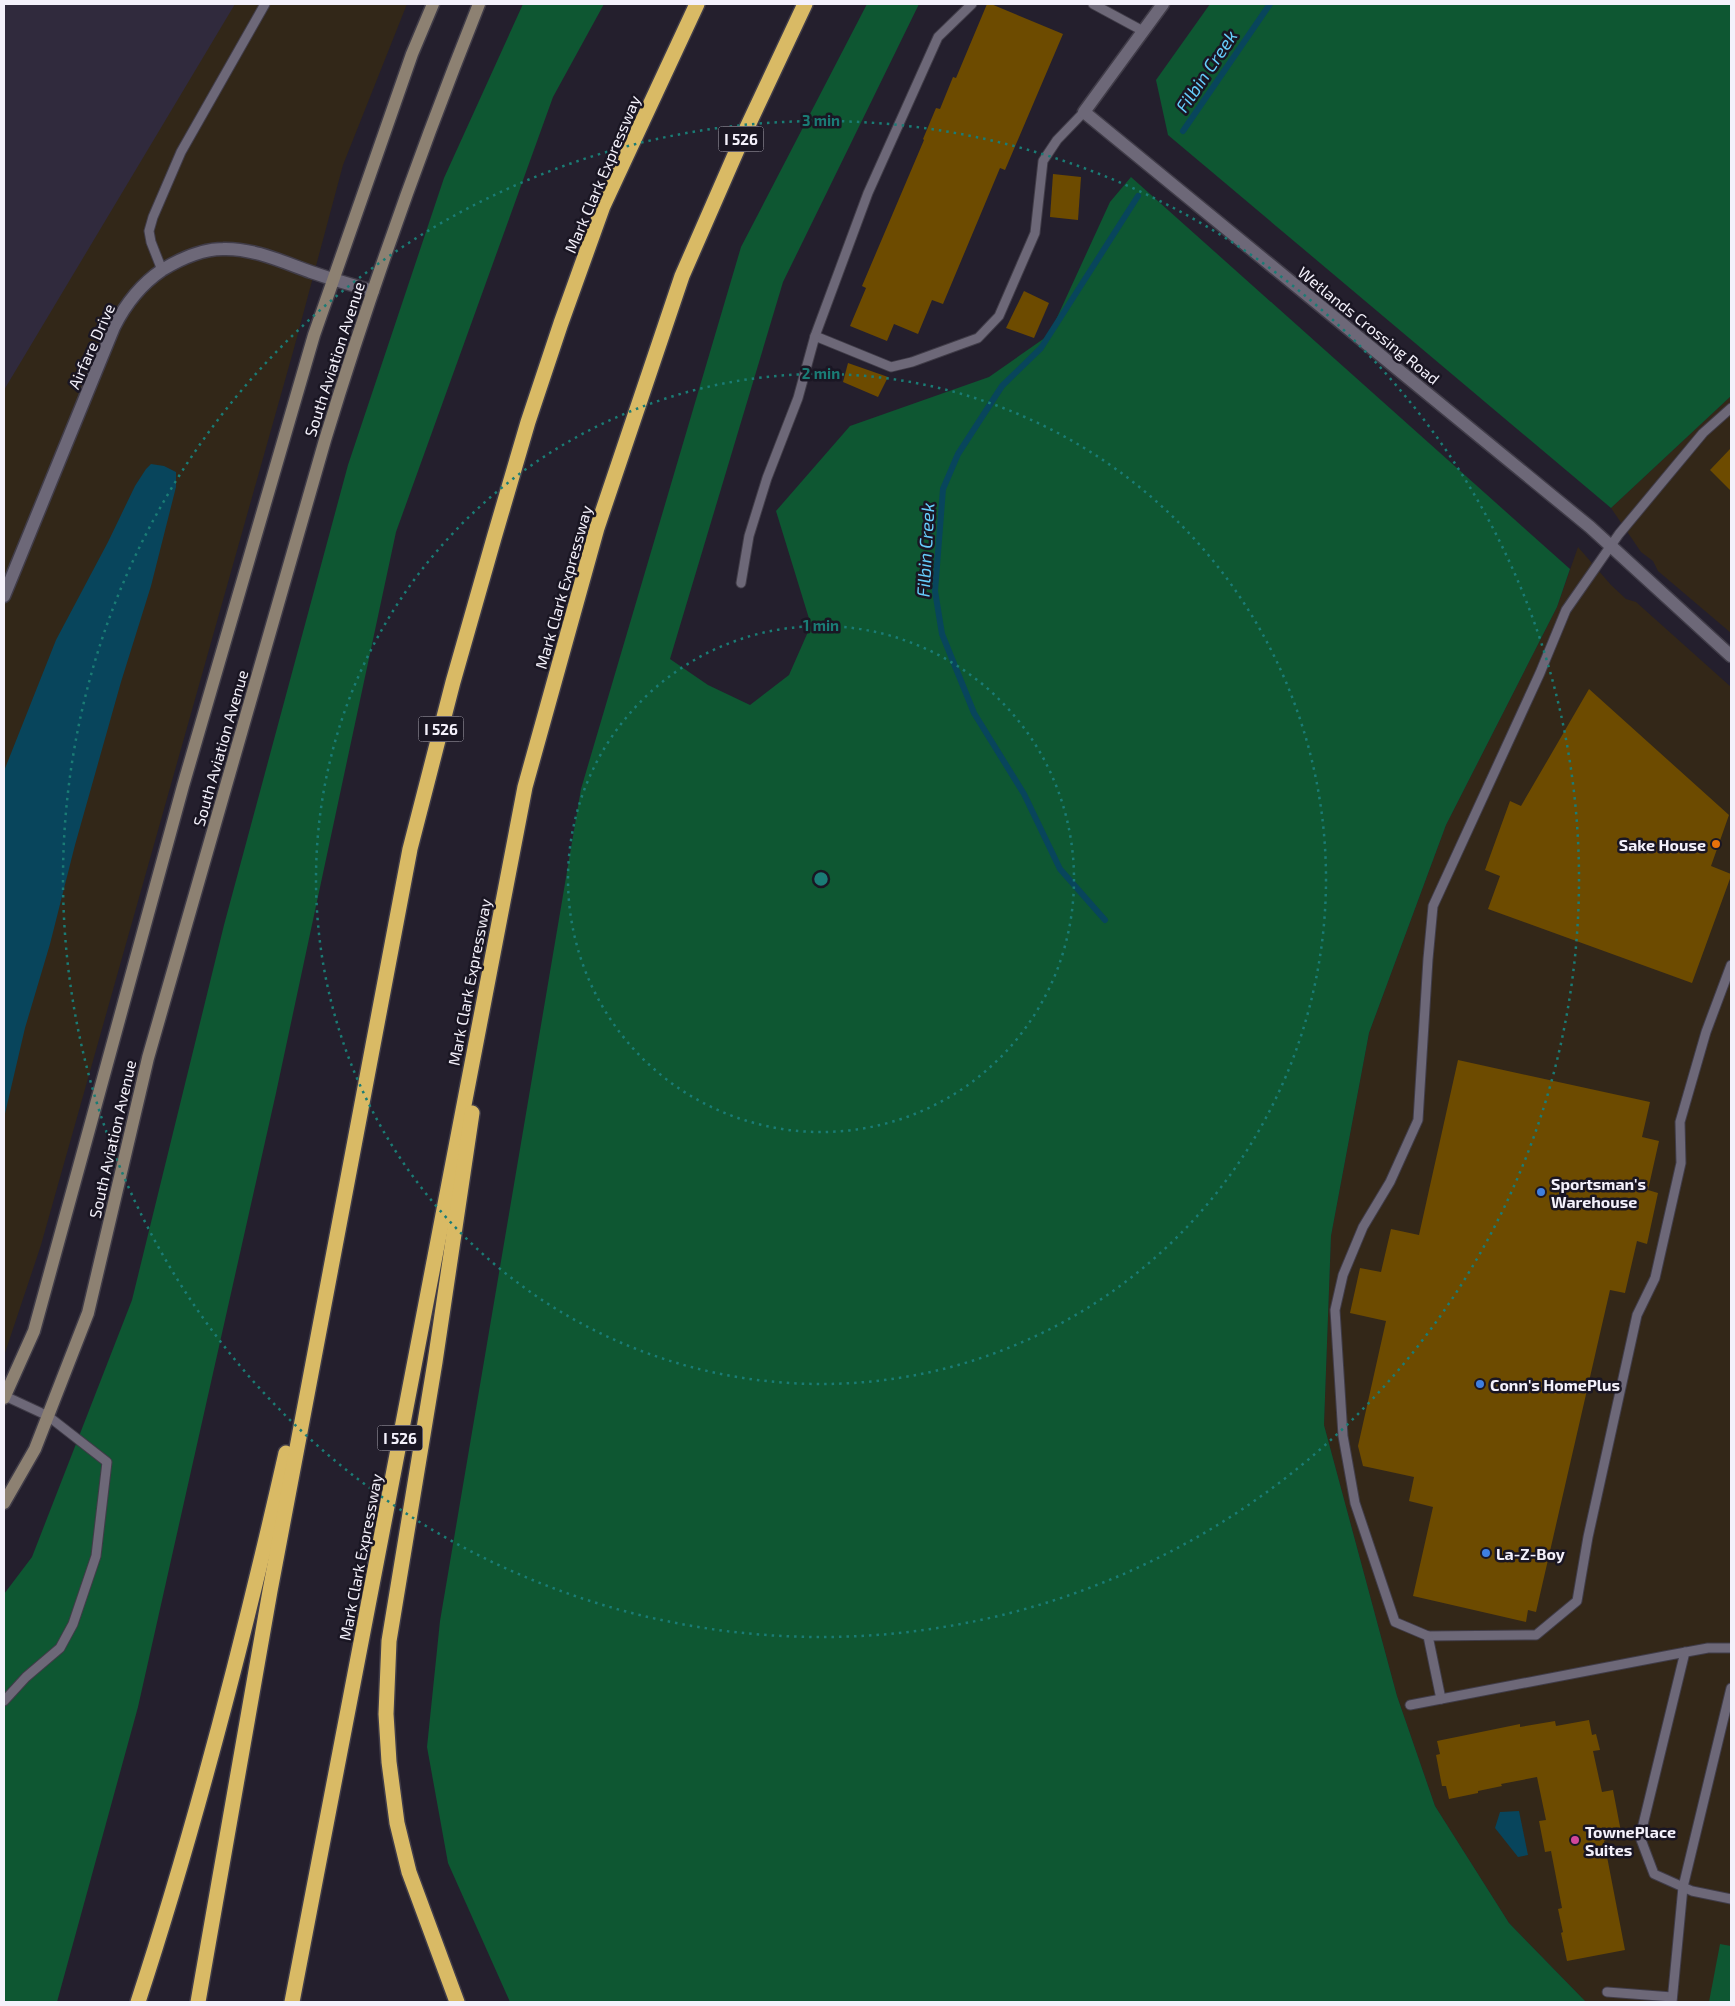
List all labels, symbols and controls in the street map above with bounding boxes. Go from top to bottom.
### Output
water label: Filbin Creek [1170,26,1242,116]
street label: Mark Clark Expressway [560,92,644,256]
text: 3 min [802,111,840,129]
road number: I 526 [718,126,764,152]
street label: Wetlands Crossing Road [1294,262,1444,388]
street label: South Aviation Avenue [300,279,368,439]
street label: Airfare Drive [64,300,118,392]
text: 2 min [802,364,840,382]
street label: Mark Clark Expressway [531,502,596,671]
water label: Filbin Creek [912,502,938,598]
text: 1 min [803,616,839,634]
street label: South Aviation Avenue [189,668,251,828]
road number: I 526 [418,716,464,742]
place label: Sake House [1619,835,1706,854]
marker: Sake House [1710,838,1722,850]
centre of rings [812,870,830,888]
street label: Mark Clark Expressway [443,896,495,1067]
street label: South Aviation Avenue [85,1058,139,1220]
place label: Sportsman's Warehouse [1551,1174,1646,1211]
marker: Sportsman's Warehouse [1535,1186,1547,1198]
place label: Conn's HomePlus [1490,1375,1620,1394]
marker: Conn's HomePlus [1474,1378,1486,1390]
road number: I 526 [378,1426,422,1450]
street label: Mark Clark Expressway [334,1471,386,1642]
place label: La-Z-Boy [1496,1544,1565,1564]
marker: La-Z-Boy [1480,1547,1492,1559]
place label: TownePlace Suites [1585,1822,1676,1859]
marker: TownePlace Suites [1569,1834,1581,1846]

